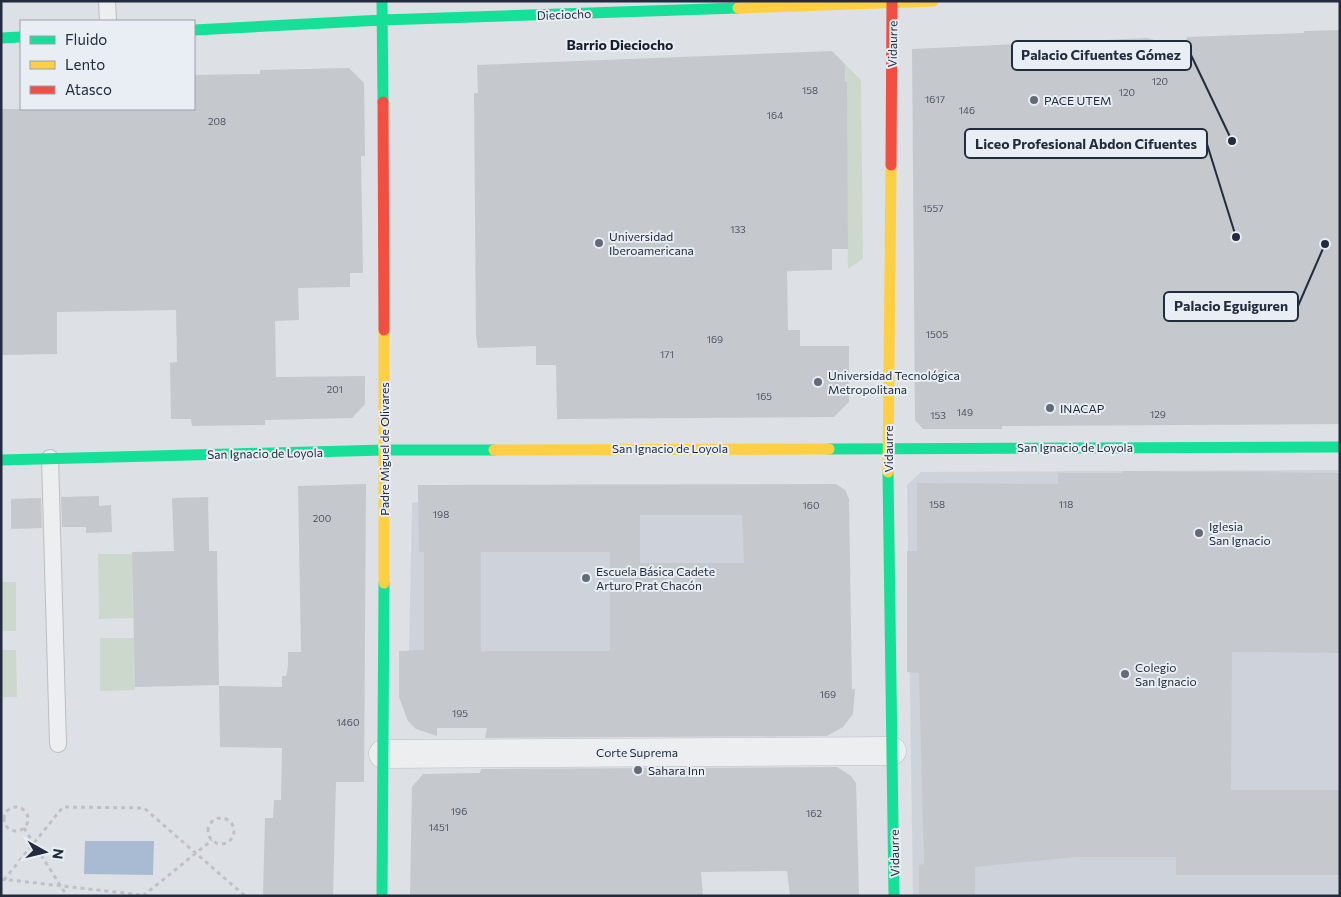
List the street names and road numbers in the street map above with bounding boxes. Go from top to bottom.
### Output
street label: Dieciocho [537,6,591,22]
street label: Vidaurre [885,20,899,68]
street label: Padre Miguel de Olivares [377,382,391,516]
street label: Vidaurre [881,426,895,472]
street label: San Ignacio de Loyola [1017,440,1133,454]
street label: San Ignacio de Loyola [612,441,728,455]
street label: San Ignacio de Loyola [207,445,323,461]
street label: Corte Suprema [596,745,678,759]
street label: Vidaurre [887,829,901,877]

